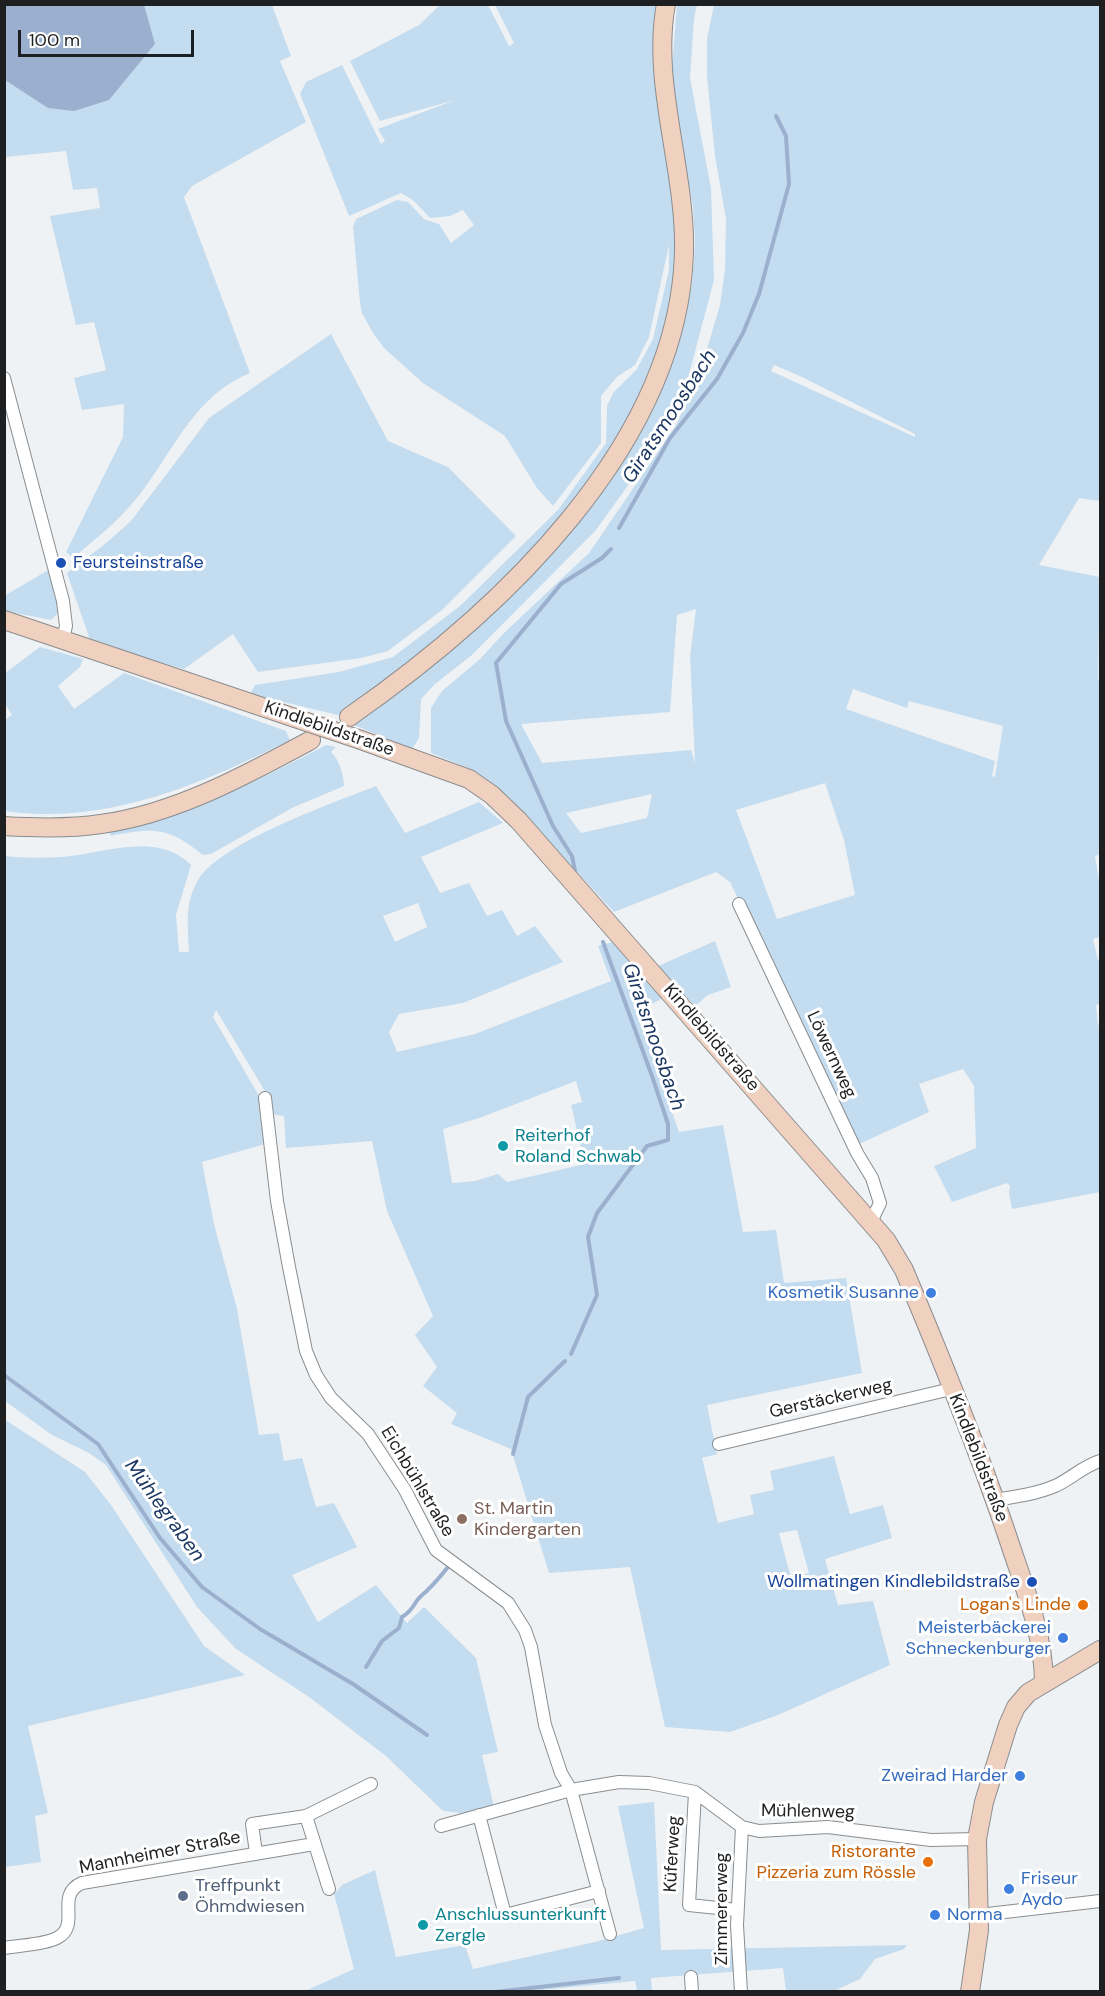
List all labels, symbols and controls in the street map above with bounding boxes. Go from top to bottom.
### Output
scale bar [21,18,196,56]
text: 100 m [29,28,80,52]
water label: Giratsmoosbach [618,346,722,488]
place label: Feursteinstraße [73,552,204,574]
marker: Feursteinstraße [54,556,68,570]
street label: Kindlebildstraße [261,697,397,761]
water label: Giratsmoosbach [617,960,689,1114]
street label: Kindlebildstraße [658,980,764,1096]
street label: Löwernweg [801,1008,861,1102]
place label: Reiterhof Roland Schwab [515,1125,642,1168]
marker: Reiterhof Roland Schwab [496,1139,510,1153]
place label: Kosmetik Susanne [768,1282,919,1304]
marker: Kosmetik Susanne [924,1286,938,1300]
street label: Gerstäckerweg [768,1374,894,1424]
street label: Kindlebildstraße [944,1391,1012,1525]
street label: Eichbühlstraße [376,1423,458,1541]
water label: Mühlegraben [119,1455,209,1567]
place label: St. Martin Kindergarten [474,1498,581,1540]
marker: St. Martin Kindergarten [455,1512,469,1526]
place label: Wollmatingen Kindlebildstraße [767,1571,1020,1593]
marker: Wollmatingen Kindlebildstraße [1025,1575,1039,1589]
place label: Logan's Linde [960,1594,1071,1616]
marker: Logan's Linde [1076,1598,1090,1612]
place label: Meisterbäckerei Schneckenburger [905,1617,1051,1660]
marker: Meisterbäckerei Schneckenburger [1056,1631,1070,1645]
place label: Zweirad Harder [881,1765,1008,1787]
marker: Zweirad Harder [1013,1769,1027,1783]
street label: Mühlenweg [761,1800,855,1824]
street label: Küferweg [660,1815,686,1893]
street label: Mannheimer Straße [77,1827,243,1879]
place label: Ristorante Pizzeria zum Rössle [756,1841,916,1884]
street label: Zimmererweg [711,1852,733,1966]
marker: Ristorante Pizzeria zum Rössle [921,1855,935,1869]
place label: Friseur Aydo [1021,1868,1078,1910]
place label: Treffpunkt Öhmdwiesen [195,1875,304,1918]
marker: Friseur Aydo [1002,1882,1016,1896]
marker: Treffpunkt Öhmdwiesen [176,1889,190,1903]
place label: Anschlussunterkunft Zergle [435,1904,607,1946]
place label: Norma [947,1904,1003,1926]
marker: Norma [928,1908,942,1922]
marker: Anschlussunterkunft Zergle [416,1918,430,1932]

